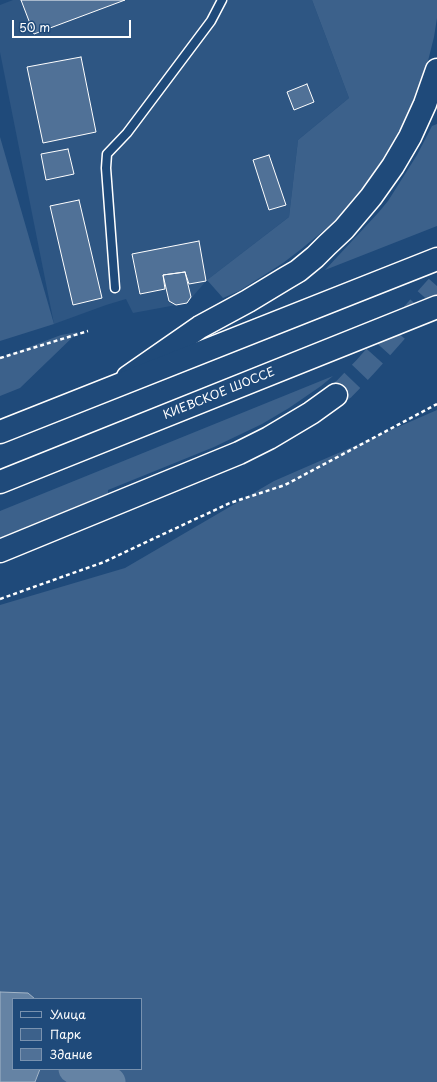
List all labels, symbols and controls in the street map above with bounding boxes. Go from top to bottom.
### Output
scale bar [14,12,133,38]
text: 50 m [19,18,50,36]
street label: КИЕВСКОЕ ШОССЕ [161,365,277,423]
legend [12,998,142,1070]
text: Улица [50,1005,86,1023]
text: Парк [50,1025,81,1043]
text: Здание [50,1045,92,1063]

